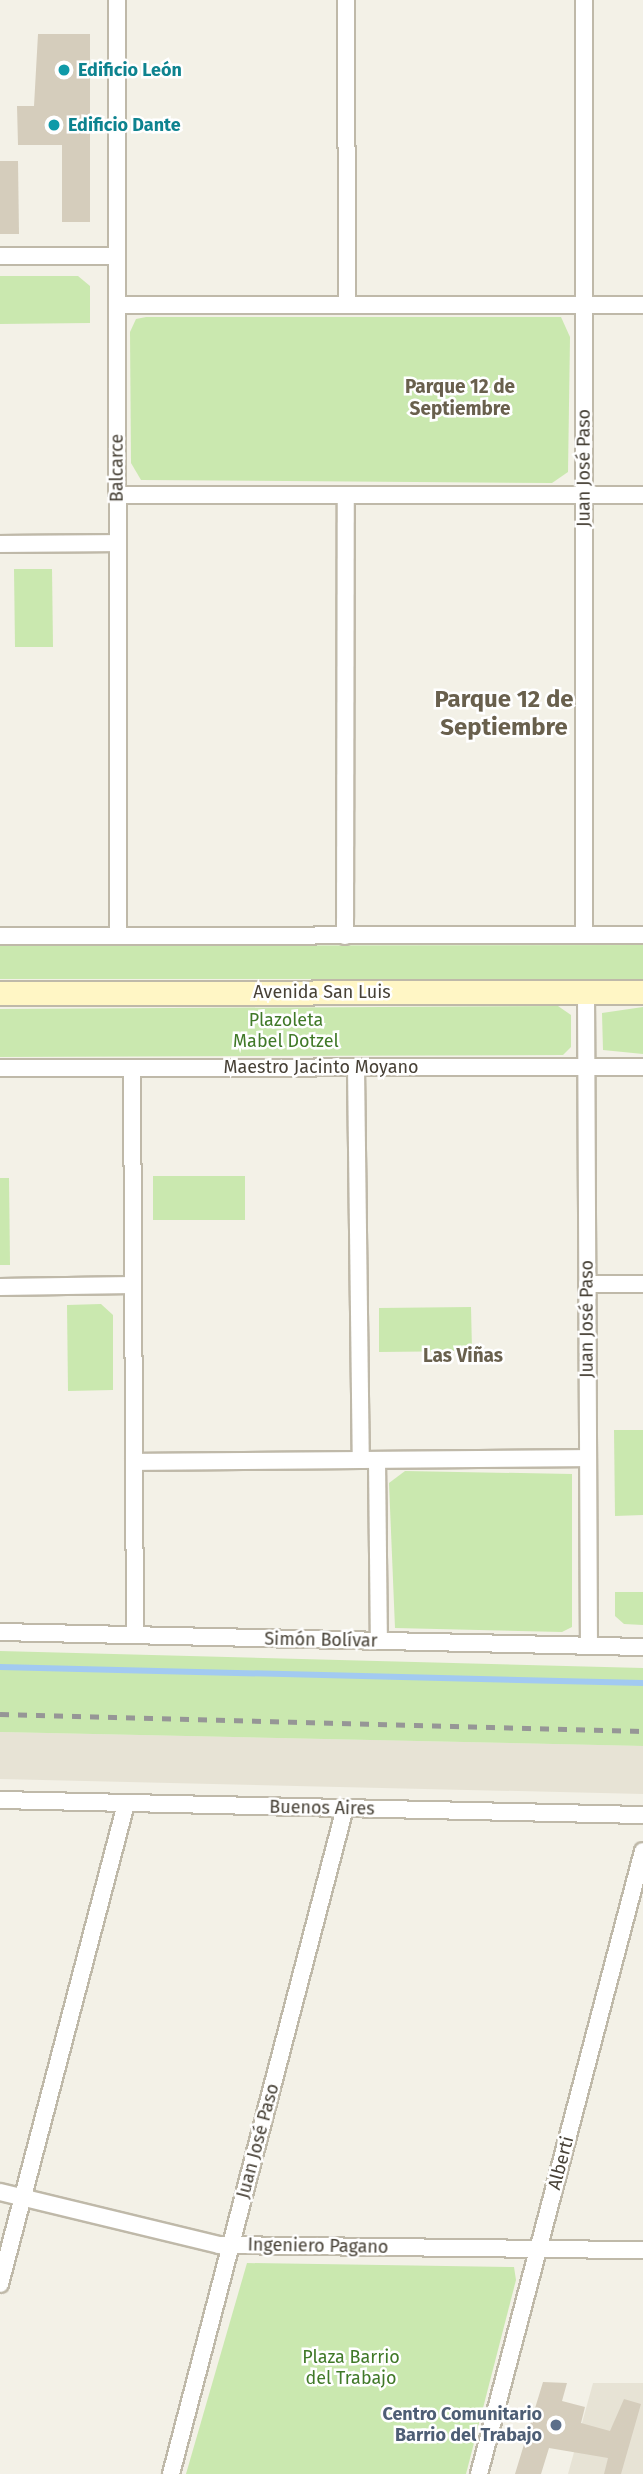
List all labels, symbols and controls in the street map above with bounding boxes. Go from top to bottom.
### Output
place label: Edificio León [78,59,182,81]
marker: Edificio León [56,62,72,78]
place label: Edificio Dante [68,114,181,136]
marker: Edificio Dante [46,117,62,133]
district label: Parque 12 de Septiembre [405,376,515,420]
street label: Juan José Paso [573,409,595,527]
street label: Balcarce [106,434,128,502]
district label: Parque 12 de Septiembre [434,686,574,742]
street label: Avenida San Luis [253,981,391,1003]
park label: Plazoleta Mabel Dotzel [233,1010,339,1052]
street label: Maestro Jacinto Moyano [223,1056,419,1078]
street label: Juan José Paso [576,1260,598,1378]
district label: Las Viñas [423,1345,503,1367]
street label: Simón Bolívar [264,1628,378,1652]
street label: Buenos Aires [269,1796,375,1820]
street label: Juan José Paso [232,2081,284,2201]
street label: Alberti [544,2134,578,2192]
street label: Ingeniero Pagano [247,2234,389,2258]
park label: Plaza Barrio del Trabajo [302,2347,400,2390]
place label: Centro Comunitario Barrio del Trabajo [382,2404,542,2446]
marker: Centro Comunitario Barrio del Trabajo [548,2417,564,2433]

